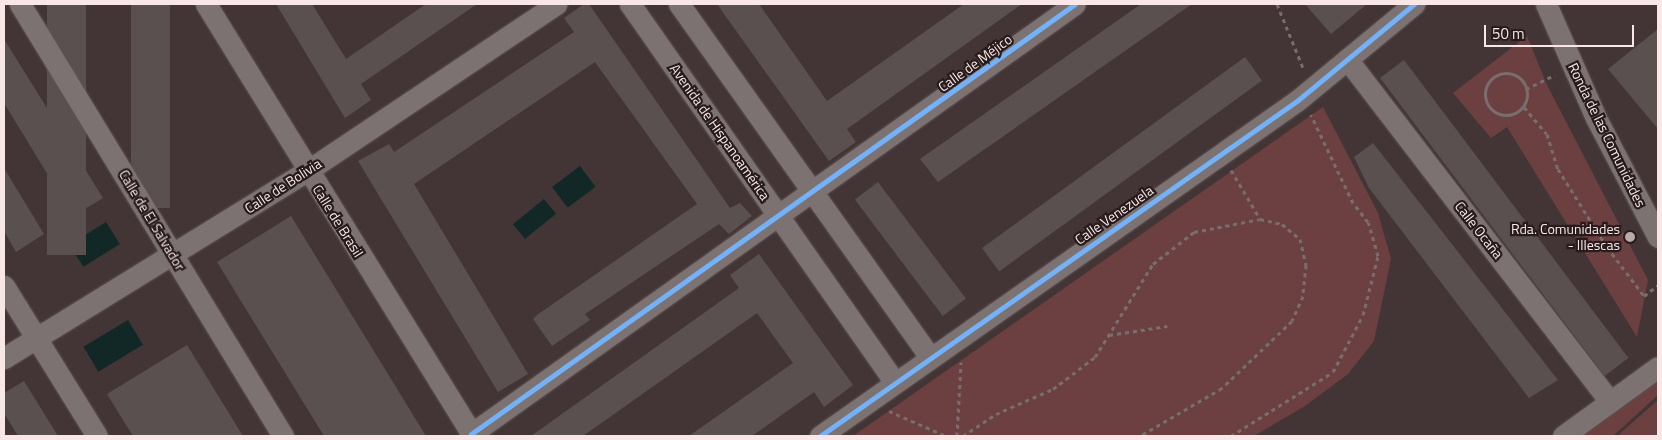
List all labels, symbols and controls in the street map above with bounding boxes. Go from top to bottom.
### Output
scale bar [1487,15,1637,47]
text: 50 m [1492,22,1525,45]
street label: Calle de Méjico [935,31,1015,95]
street label: Ronda de las Comunidades [1565,60,1649,210]
street label: Avenida de Hispanoamérica [667,61,773,203]
street label: Calle de Bolivia [242,155,324,217]
street label: Calle de El Salvador [115,167,189,273]
street label: Calle de Brasil [309,182,367,260]
street label: Calle Venezuela [1072,182,1156,248]
street label: Calle Ocaña [1451,198,1507,262]
place label: Rda. Comunidades - Illescas [1511,221,1620,253]
marker: Rda. Comunidades - Illescas [1624,231,1636,243]

